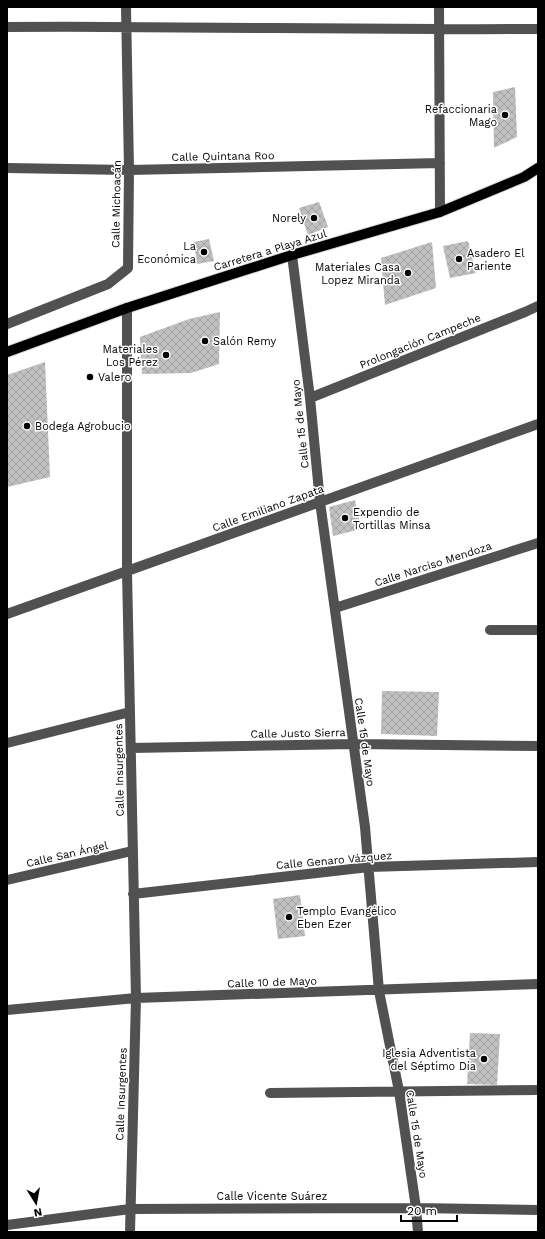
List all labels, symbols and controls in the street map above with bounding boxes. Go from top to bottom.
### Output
place label: Refaccionaria Mago [425,103,497,129]
marker: Refaccionaria Mago [500,110,510,120]
street label: Calle Quintana Roo [171,149,275,164]
street label: Calle Michoacán [109,160,124,248]
place label: Norely [272,212,306,225]
marker: Norely [309,213,319,223]
street label: Carretera a Playa Azul [212,227,329,274]
place label: La Económica [137,240,196,266]
marker: La Económica [199,247,209,257]
place label: Asadero El Pariente [467,247,525,273]
marker: Asadero El Pariente [454,254,464,264]
place label: Materiales Casa Lopez Miranda [315,261,400,287]
marker: Materiales Casa Lopez Miranda [403,268,413,278]
street label: Prolongación Campeche [358,311,483,372]
place label: Salón Remy [213,335,276,348]
marker: Salón Remy [200,336,210,346]
place label: Materiales Los Pérez [103,343,158,369]
marker: Materiales Los Pérez [161,350,171,360]
place label: Valero [98,371,131,384]
marker: Valero [85,372,95,382]
street label: Calle 15 de Mayo [289,379,312,469]
place label: Bodega Agrobucio [35,420,131,433]
marker: Bodega Agrobucio [22,421,32,431]
street label: Calle Emiliano Zapata [211,482,326,535]
place label: Expendio de Tortillas Minsa [353,506,430,532]
marker: Expendio de Tortillas Minsa [340,513,350,523]
street label: Calle Narciso Mendoza [373,539,493,590]
street label: Calle 15 de Mayo [352,697,377,787]
street label: Calle Insurgentes [112,723,127,817]
street label: Calle Justo Sierra [250,726,346,741]
street label: Calle San Ángel [25,838,110,870]
street label: Calle Genaro Vázquez [275,849,393,872]
place label: Templo Evangélico Eben Ezer [297,905,396,931]
marker: Templo Evangélico Eben Ezer [284,912,294,922]
street label: Calle 10 de Mayo [227,974,317,991]
street label: Calle Insurgentes [113,1047,130,1141]
place label: Iglesia Adventista del Séptimo Día [382,1047,476,1073]
marker: Iglesia Adventista del Séptimo Día [479,1054,489,1064]
street label: Calle 15 de Mayo [403,1089,430,1179]
north arrow [16,1183,56,1223]
street label: Calle Vicente Suárez [217,1190,328,1203]
scale bar [401,1197,457,1223]
text: 20 m [407,1204,437,1218]
text: N [33,1205,43,1219]

